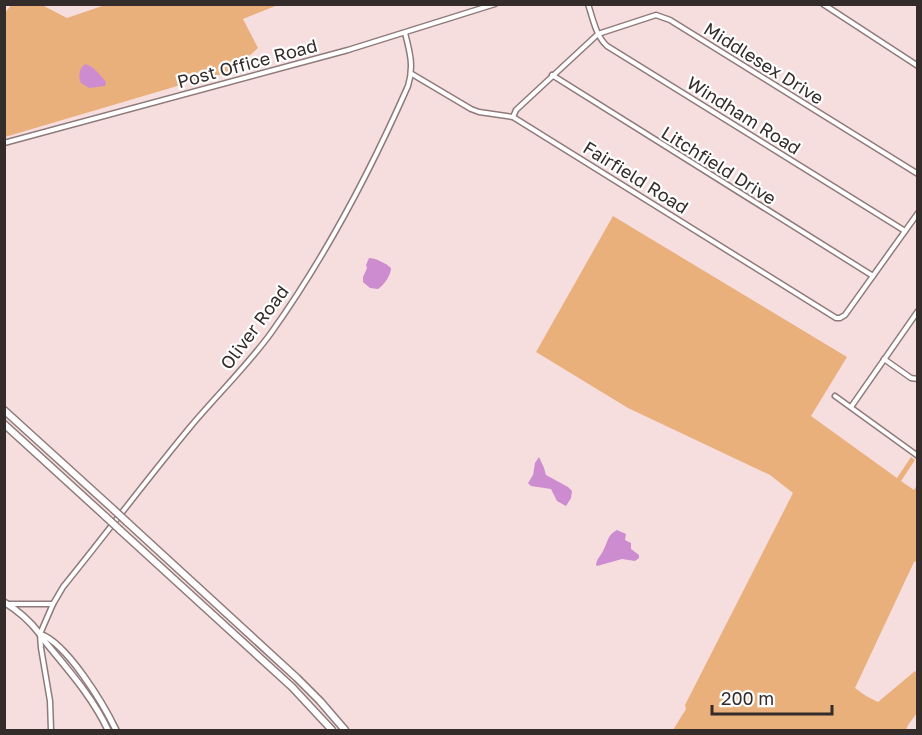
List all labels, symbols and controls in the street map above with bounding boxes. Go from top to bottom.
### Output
street label: Middlesex Drive [700,17,828,109]
street label: Post Office Road [175,34,319,92]
street label: Windham Road [683,71,805,159]
street label: Litchfield Drive [658,121,780,209]
street label: Fairfield Road [579,136,693,218]
street label: Oliver Road [215,281,293,373]
scale bar [712,678,832,716]
text: 200 m [721,687,774,709]

